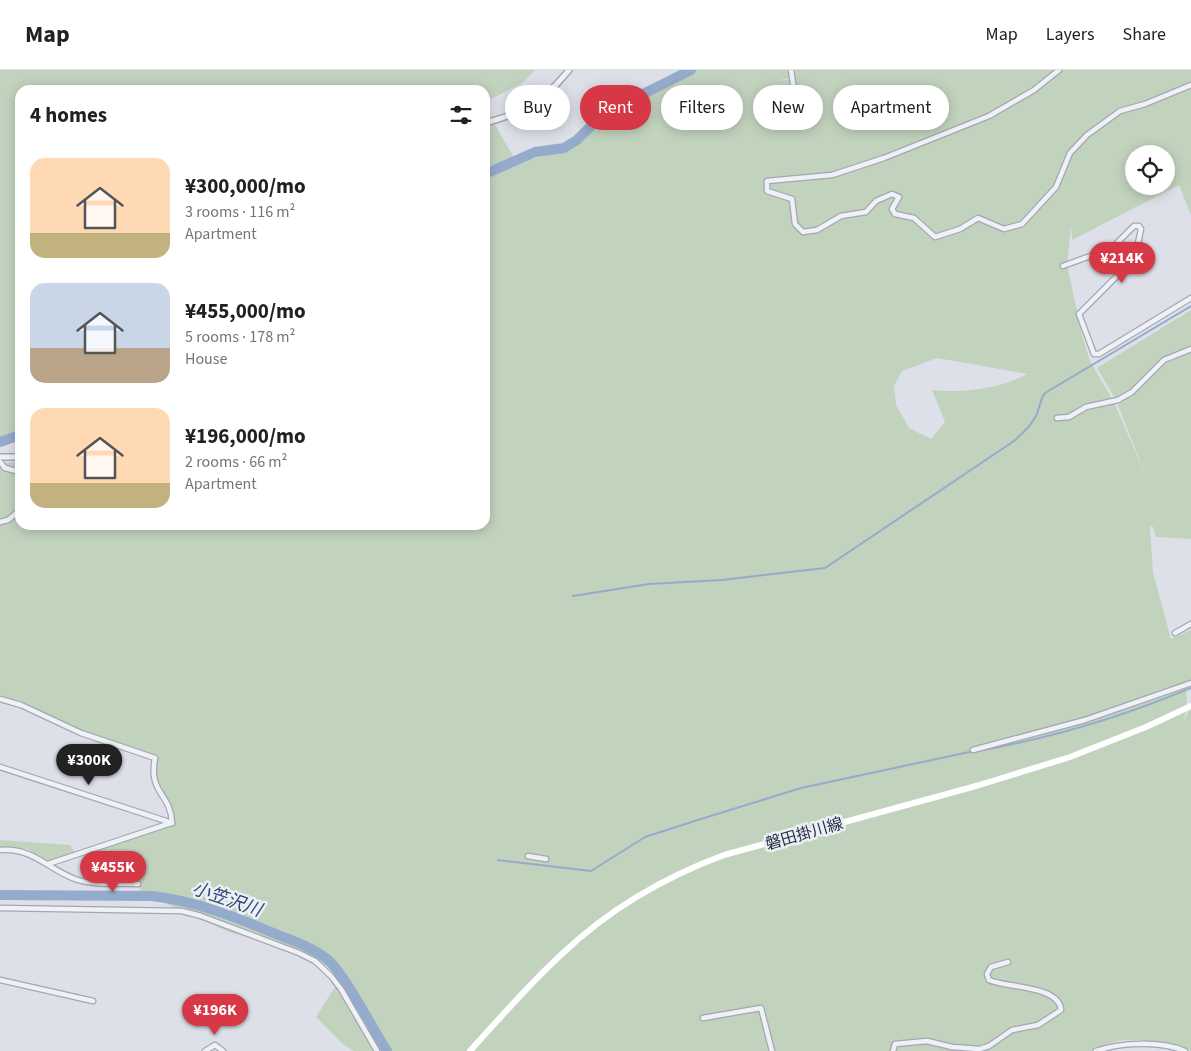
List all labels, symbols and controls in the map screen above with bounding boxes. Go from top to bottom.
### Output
text: Map [25,17,70,52]
text: Map [986,22,1018,47]
text: Layers [1046,22,1095,47]
text: Share [1123,22,1166,47]
chip: Buy [505,85,570,130]
chip: Rent [580,85,651,130]
chip: Filters [661,85,743,130]
chip: New [753,85,823,130]
chip: Apartment [833,85,949,130]
text: 4 homes [30,100,107,130]
icon: filters [447,101,475,129]
map controls [1125,145,1175,195]
button: locate [1125,145,1175,195]
text: ¥300,000/mo [185,171,306,201]
icon: home [70,178,130,238]
text: 3 rooms · 116 m² [185,201,295,223]
text: Apartment [185,223,257,245]
pin: ¥214K [1087,242,1157,284]
text: ¥214K [1100,247,1144,269]
text: ¥455,000/mo [185,296,306,326]
icon: home [70,303,130,363]
text: 5 rooms · 178 m² [185,326,295,348]
text: House [185,348,227,370]
text: ¥196,000/mo [185,421,306,451]
icon: home [70,428,130,488]
text: 2 rooms · 66 m² [185,451,287,473]
text: Apartment [185,473,257,495]
pin: ¥300K [54,744,124,786]
text: ¥300K [67,749,111,771]
street label: 磐田掛川線 [763,812,846,856]
pin: ¥455K [78,850,148,893]
text: ¥455K [91,856,135,878]
water label: 小笠沢川 [189,876,267,924]
pin: ¥196K [180,994,250,1036]
text: ¥196K [193,999,237,1021]

